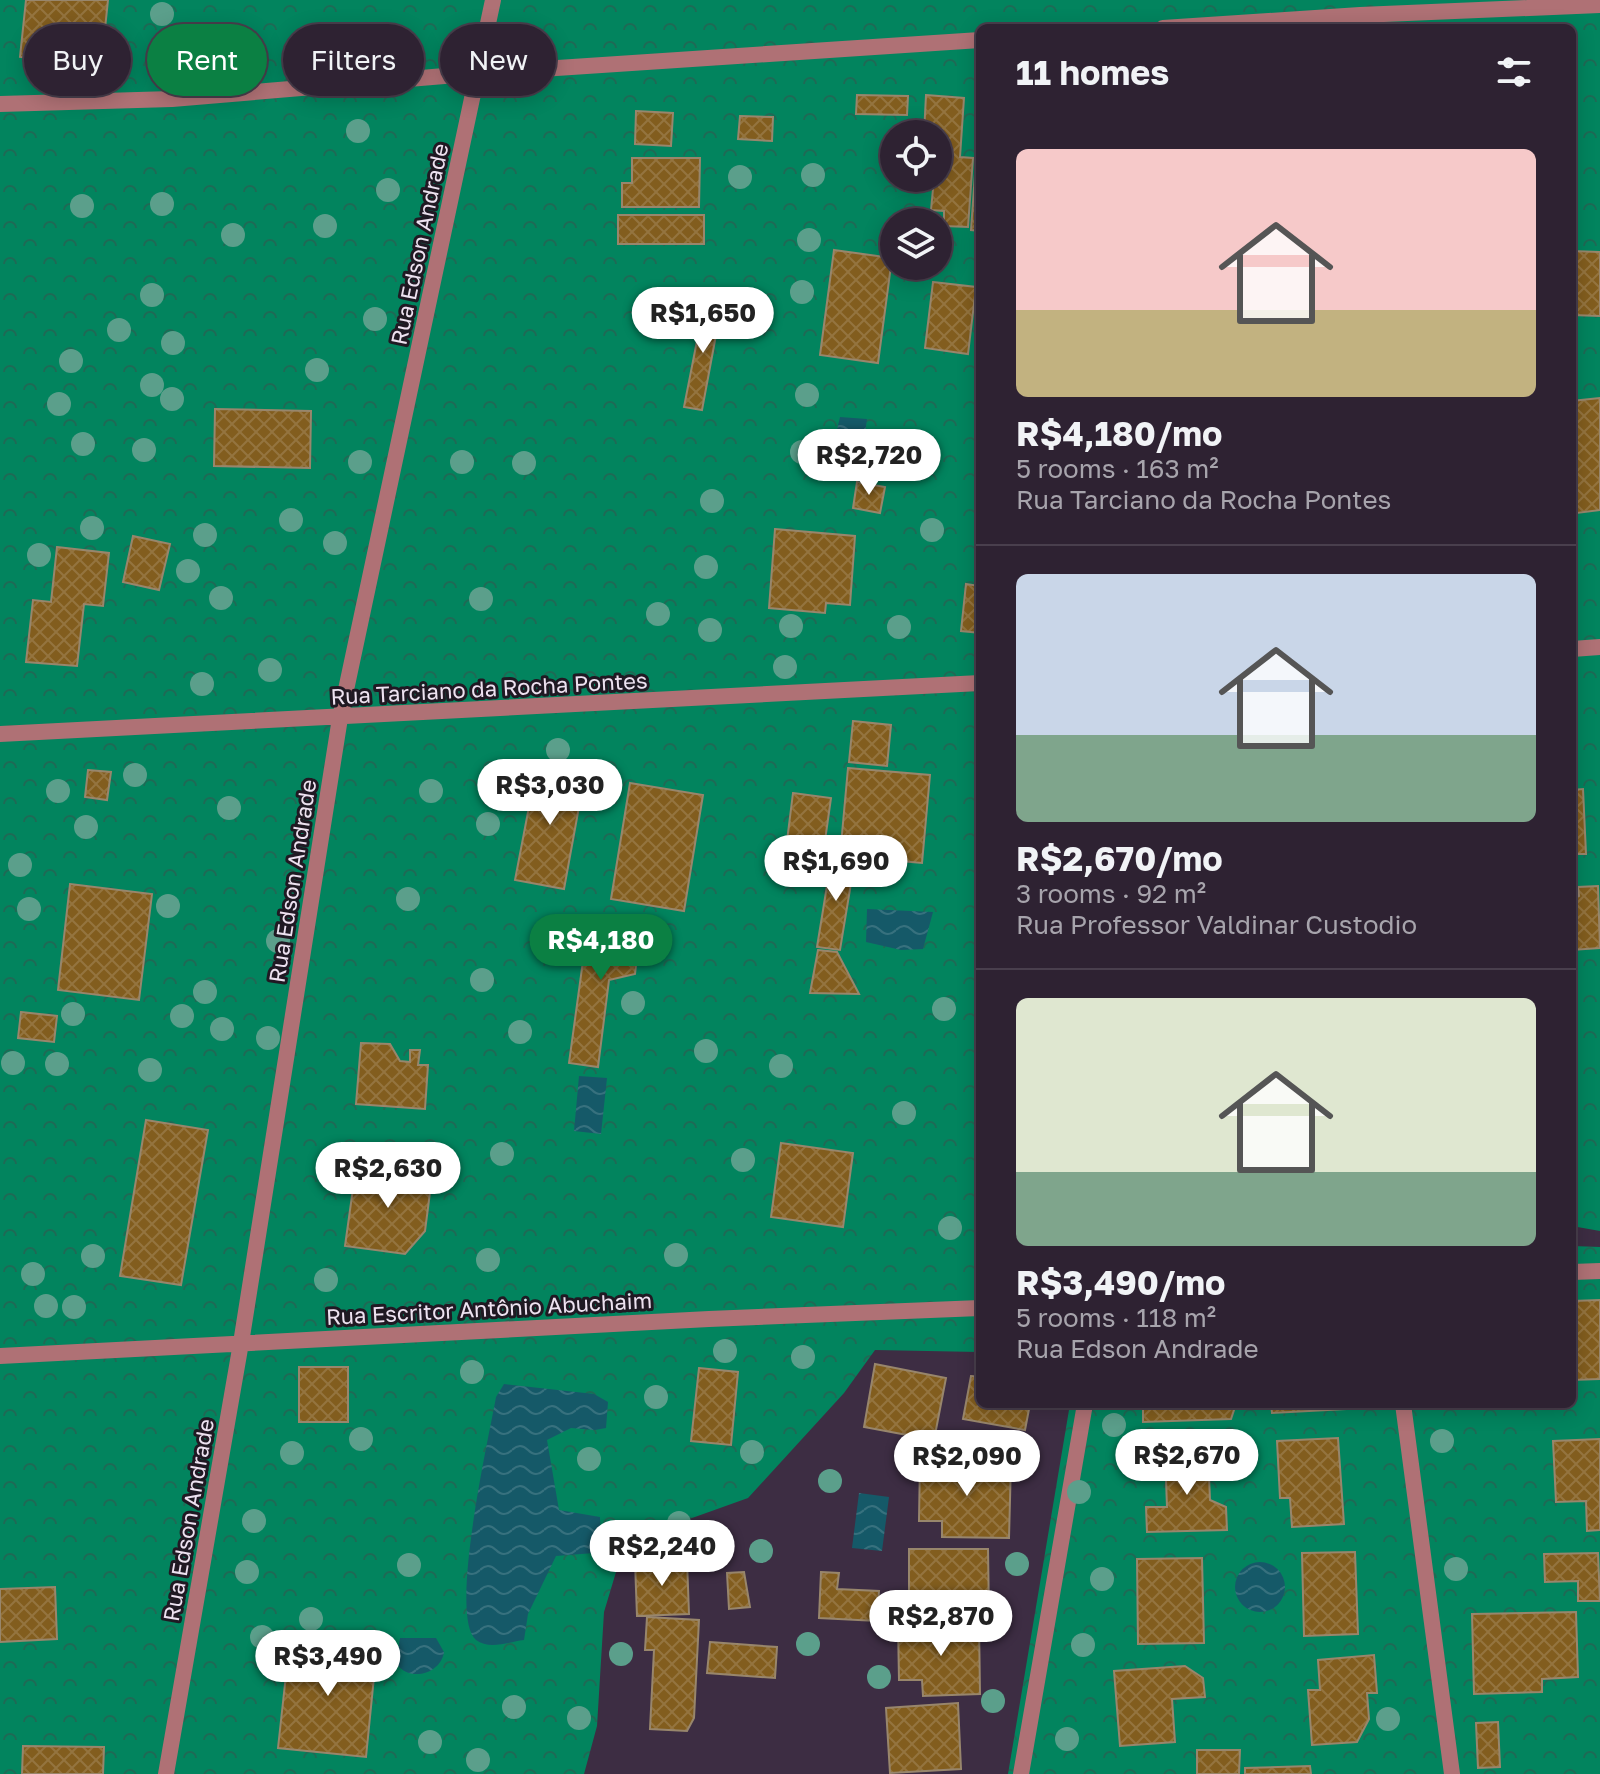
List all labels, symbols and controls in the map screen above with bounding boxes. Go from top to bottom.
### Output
chip: Buy [24,24,131,96]
chip: Rent [147,24,267,96]
chip: Filters [283,24,424,96]
chip: New [440,24,556,96]
icon: filters [1492,50,1536,94]
text: 11 homes [1016,52,1169,92]
map controls [880,120,952,280]
button: locate [880,120,952,192]
street label: Rua Edson Andrade [384,141,454,347]
icon: home [1204,201,1348,345]
button: layers [880,208,952,280]
pin: R$1,650 [629,287,777,355]
text: R$1,650 [650,297,756,328]
text: R$4,180/mo [1016,413,1222,453]
pin: R$2,720 [795,429,943,497]
text: R$2,720 [816,439,922,470]
text: 5 rooms · 163 m² [1016,453,1219,484]
text: Rua Tarciano da Rocha Pontes [1016,484,1391,515]
icon: home [1204,626,1348,770]
street label: Rua Tarciano da Rocha Pontes [330,666,648,710]
pin: R$3,030 [476,759,624,827]
text: R$3,030 [495,769,605,800]
street label: Rua Edson Andrade [263,778,321,984]
pin: R$1,690 [762,835,910,903]
text: R$2,670/mo [1016,838,1223,878]
text: R$1,690 [782,845,890,876]
text: 3 rooms · 92 m² [1016,878,1206,909]
text: Rua Professor Valdinar Custodio [1016,909,1417,940]
pin: R$4,180 [527,914,675,982]
text: R$4,180 [548,924,655,955]
icon: home [1204,1050,1348,1194]
pin: R$2,630 [314,1142,462,1210]
text: R$2,630 [334,1152,442,1183]
text: R$3,490/mo [1016,1262,1225,1302]
street label: Rua Escritor Antônio Abuchaim [325,1286,653,1330]
text: 5 rooms · 118 m² [1016,1302,1216,1333]
text: Rua Edson Andrade [1016,1333,1259,1364]
street label: Rua Edson Andrade [157,1417,219,1623]
pin: R$2,670 [1113,1429,1261,1497]
pin: R$2,090 [893,1430,1041,1498]
text: R$2,670 [1133,1439,1241,1470]
text: R$2,090 [912,1440,1022,1471]
pin: R$2,240 [588,1520,736,1588]
text: R$2,240 [608,1530,716,1561]
pin: R$2,870 [867,1590,1015,1658]
text: R$2,870 [887,1600,995,1631]
pin: R$3,490 [254,1630,402,1698]
text: R$3,490 [273,1640,383,1671]

